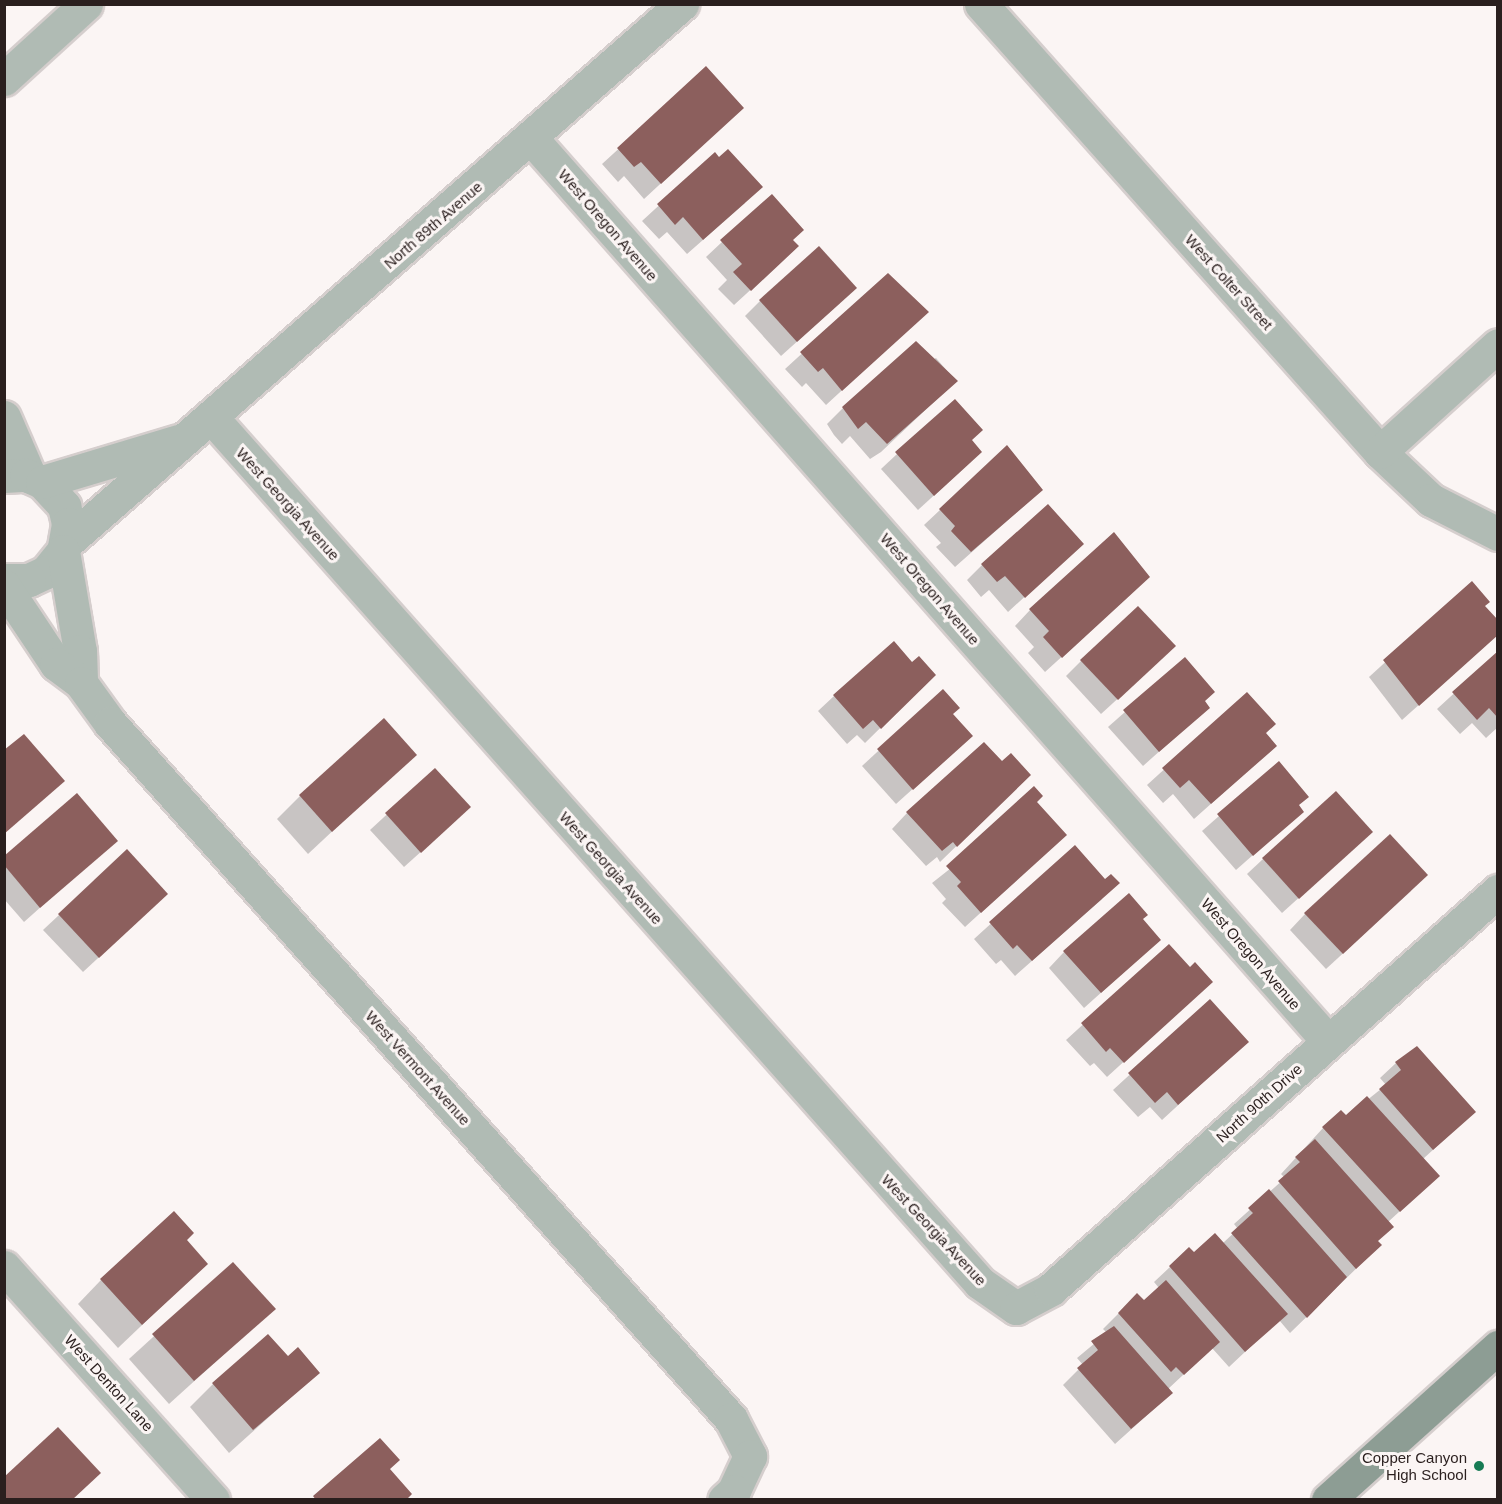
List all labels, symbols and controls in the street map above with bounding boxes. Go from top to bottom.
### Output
street label: West Oregon Avenue [554,165,662,285]
street label: North 89th Avenue [380,177,486,273]
street label: West Colter Street [1181,231,1277,333]
street label: West Georgia Avenue [232,444,344,564]
street label: West Oregon Avenue [876,529,984,649]
street label: West Georgia Avenue [555,808,667,928]
street label: West Oregon Avenue [1197,894,1305,1014]
street label: West Vermont Avenue [362,1007,474,1129]
street label: North 90th Drive [1212,1060,1306,1146]
street label: West Georgia Avenue [878,1170,990,1290]
street label: West Denton Lane [61,1331,157,1435]
place label: Copper Canyon High School [1362,1448,1467,1483]
marker: Copper Canyon High School [1472,1459,1486,1473]

